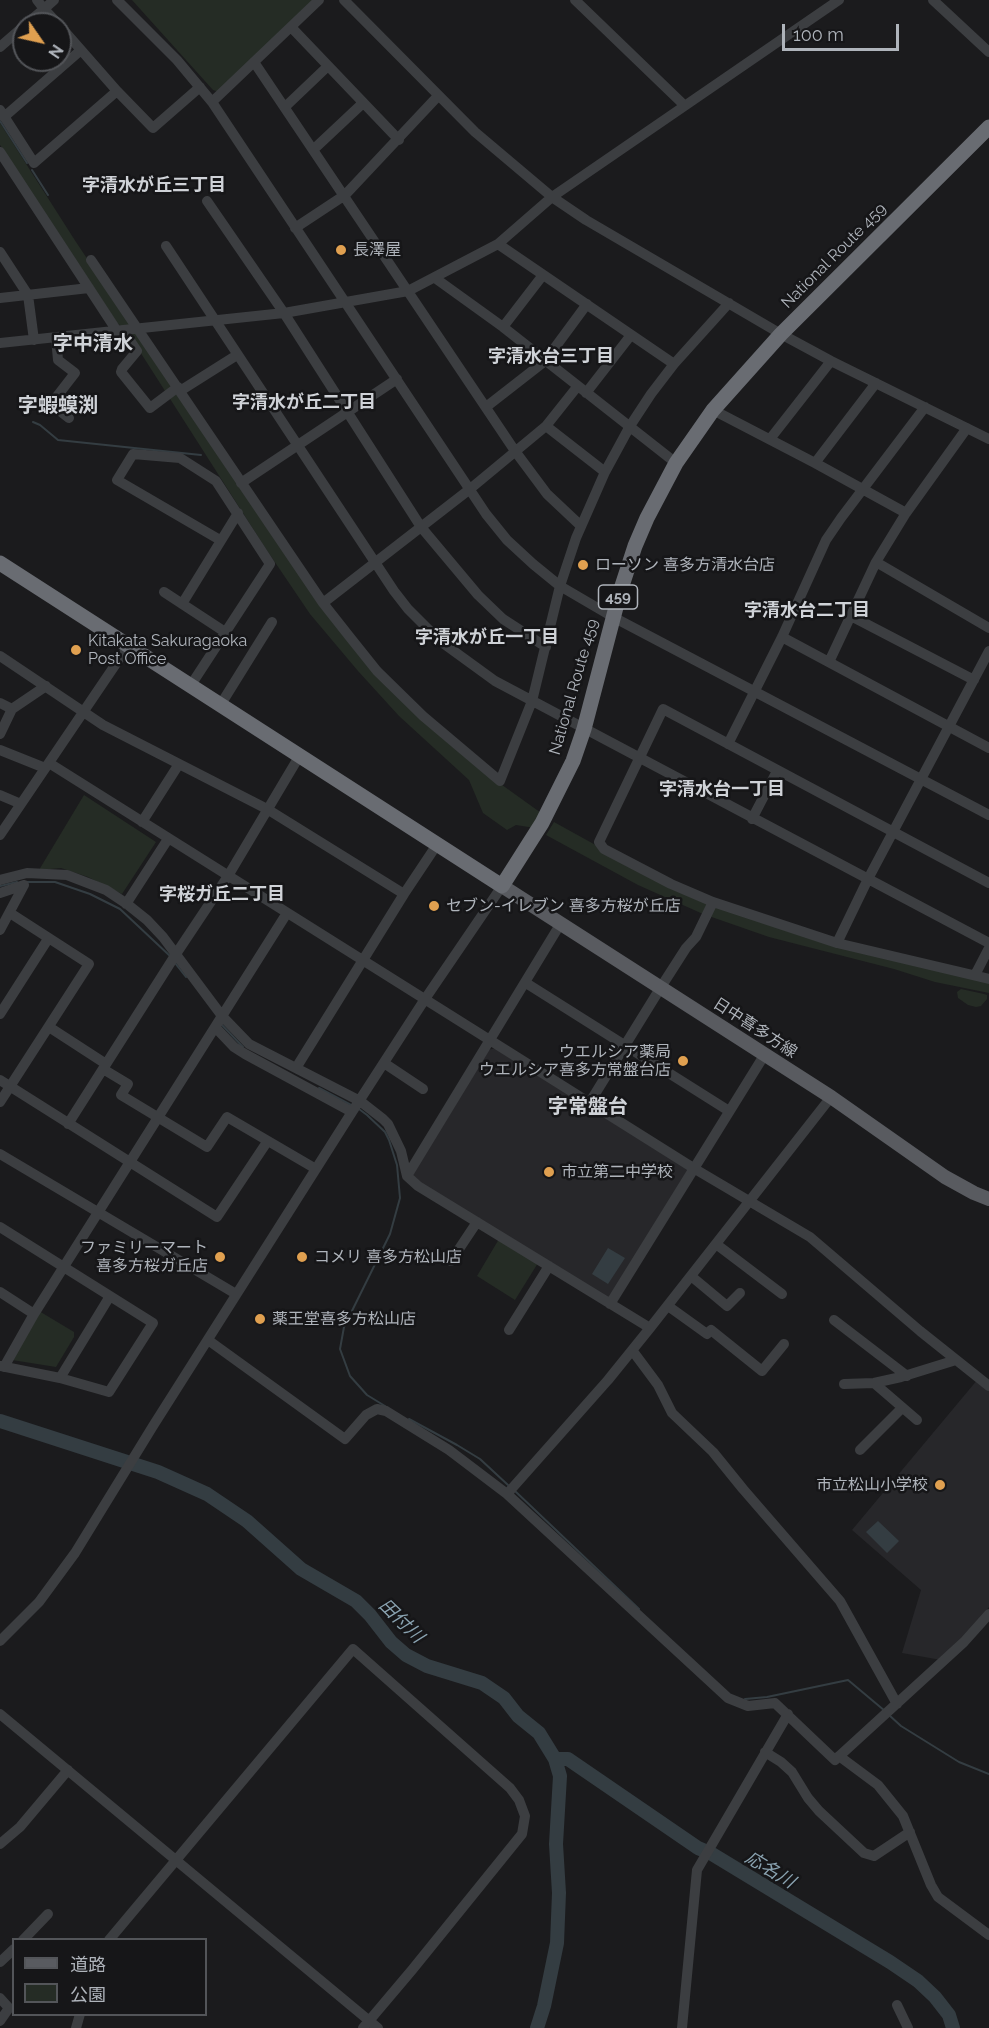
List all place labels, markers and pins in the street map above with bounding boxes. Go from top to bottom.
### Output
place label: 長澤屋 [353,240,401,260]
marker: 長澤屋 [334,243,348,257]
place label: ローソン 喜多方清水台店 [595,555,775,575]
marker: ローソン 喜多方清水台店 [576,558,590,572]
place label: Kitakata Sakuragaoka Post Office [88,631,247,669]
marker: Kitakata Sakuragaoka Post Office [69,643,83,657]
place label: セブン-イレブン 喜多方桜が丘店 [446,896,681,916]
marker: セブン-イレブン 喜多方桜が丘店 [427,899,441,913]
place label: ウエルシア薬局 ウエルシア喜多方常盤台店 [479,1042,671,1080]
marker: ウエルシア薬局 ウエルシア喜多方常盤台店 [676,1054,690,1068]
place label: 市立第二中学校 [561,1162,673,1182]
marker: 市立第二中学校 [542,1165,556,1179]
place label: ファミリーマート 喜多方桜ガ丘店 [80,1238,208,1276]
place label: コメリ 喜多方松山店 [314,1247,462,1267]
marker: ファミリーマート 喜多方桜ガ丘店 [213,1250,227,1264]
marker: コメリ 喜多方松山店 [295,1250,309,1264]
place label: 薬王堂喜多方松山店 [272,1309,416,1329]
marker: 薬王堂喜多方松山店 [253,1312,267,1326]
place label: 市立松山小学校 [816,1475,928,1495]
marker: 市立松山小学校 [933,1478,947,1492]

